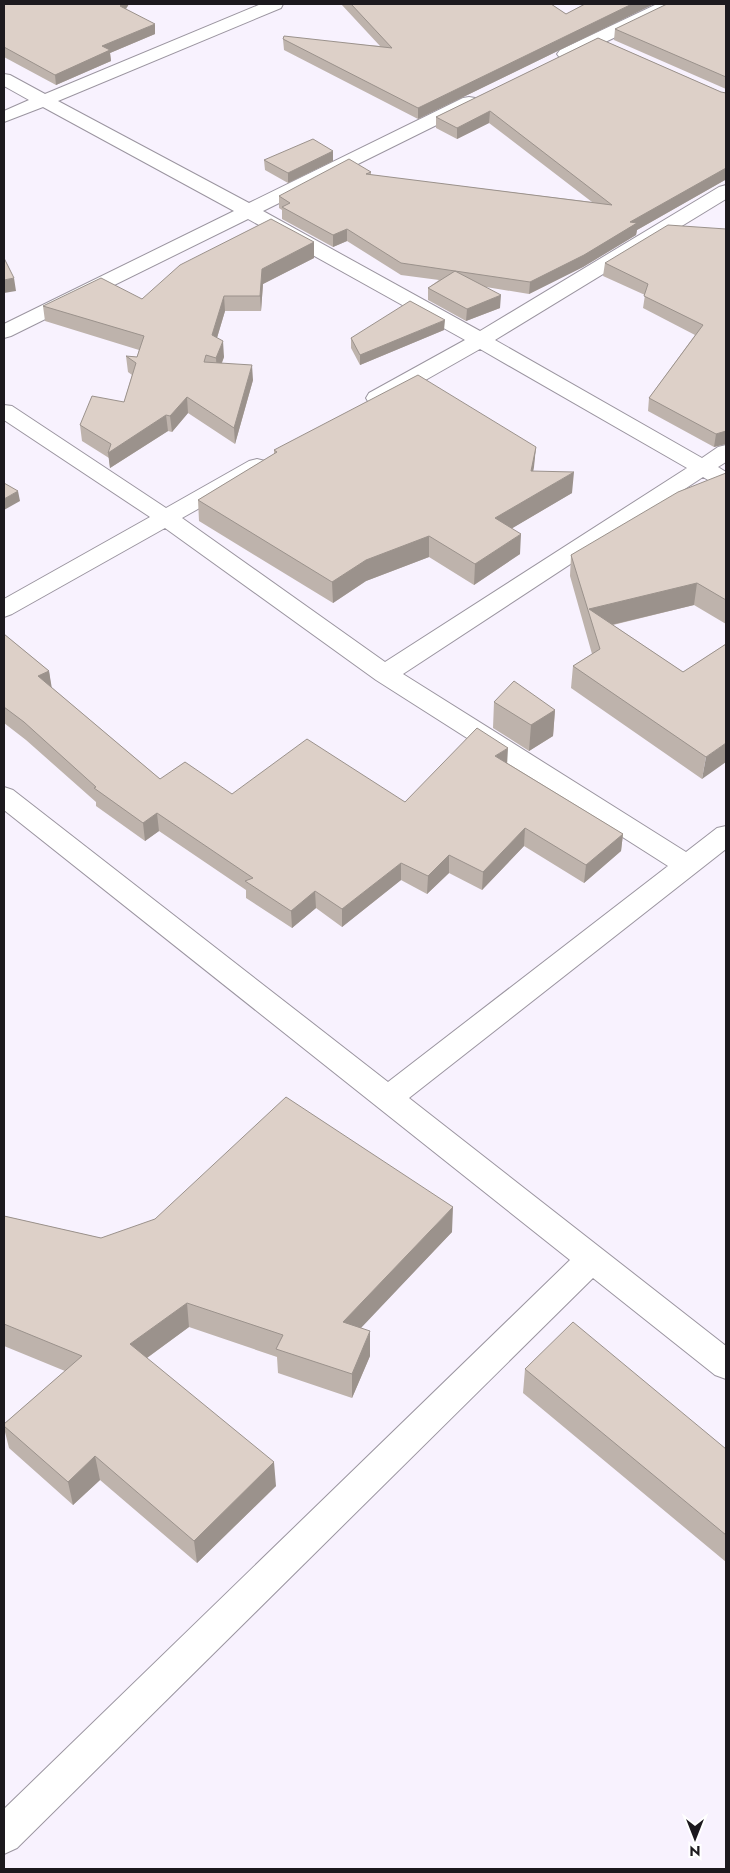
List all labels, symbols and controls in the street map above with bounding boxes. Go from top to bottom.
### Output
north arrow [670,1813,720,1863]
text: N [689,1841,701,1861]

